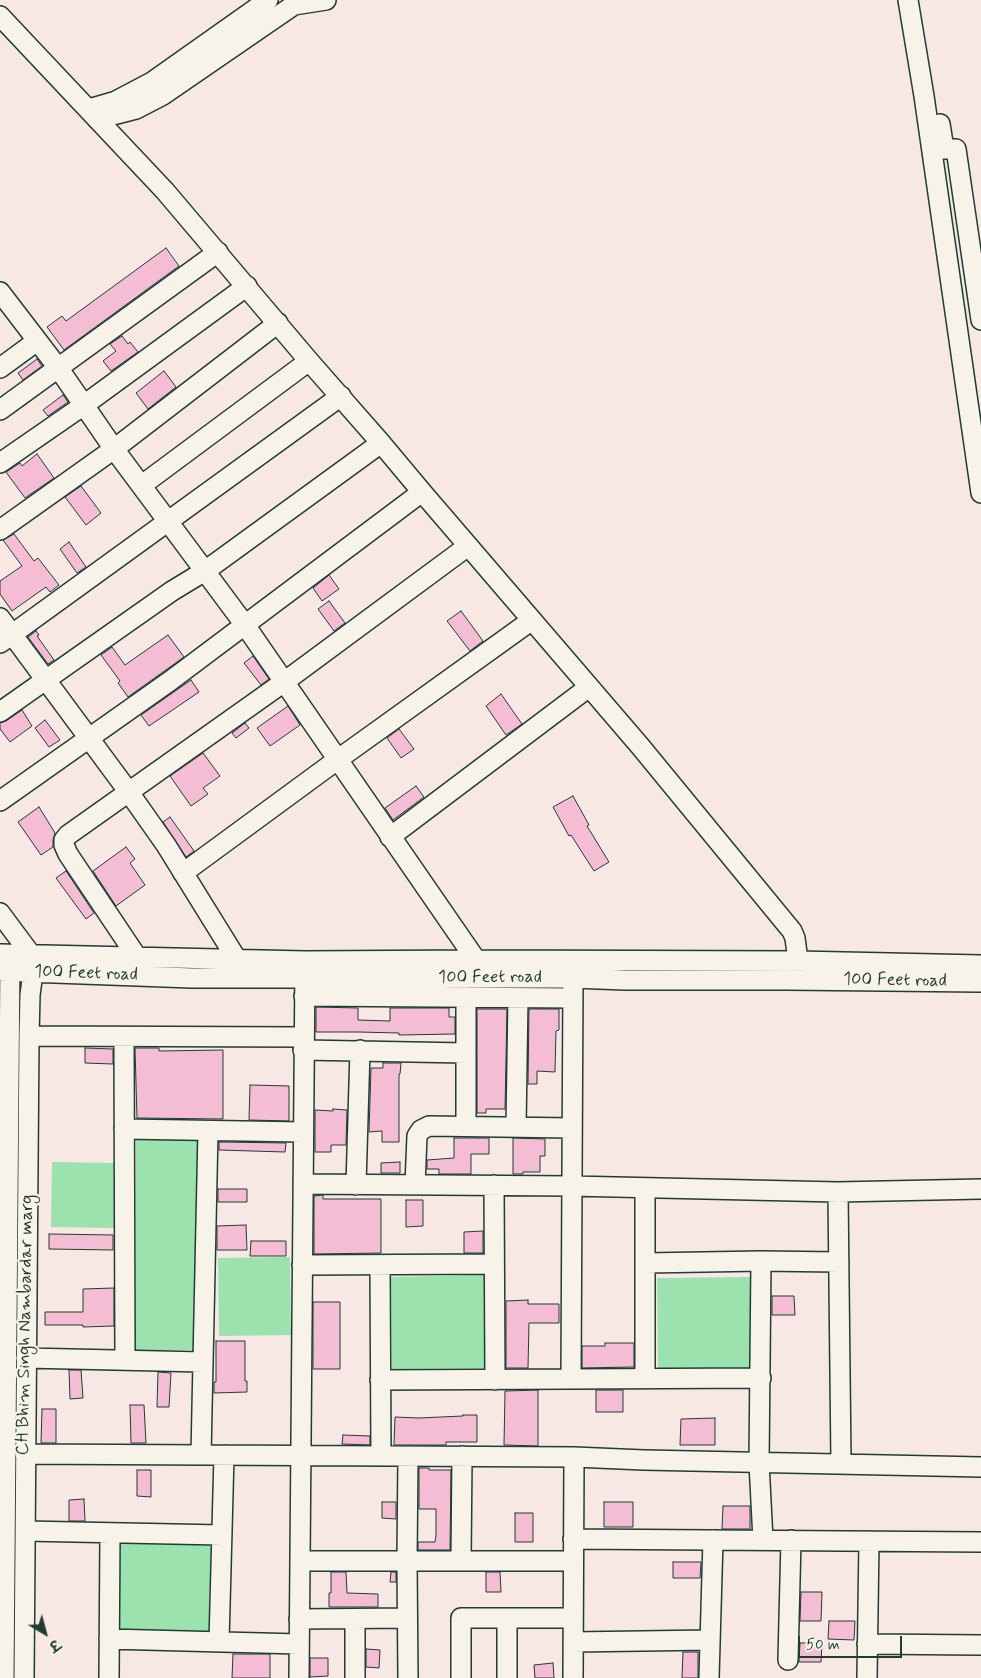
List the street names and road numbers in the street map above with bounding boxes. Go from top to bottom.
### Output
street label: 100 Feet road [34,961,138,987]
street label: 100 Feet road [438,967,542,989]
street label: 100 Feet road [843,969,947,993]
street label: CH Bhim Singh Nambardar marg [13,1194,39,1456]

